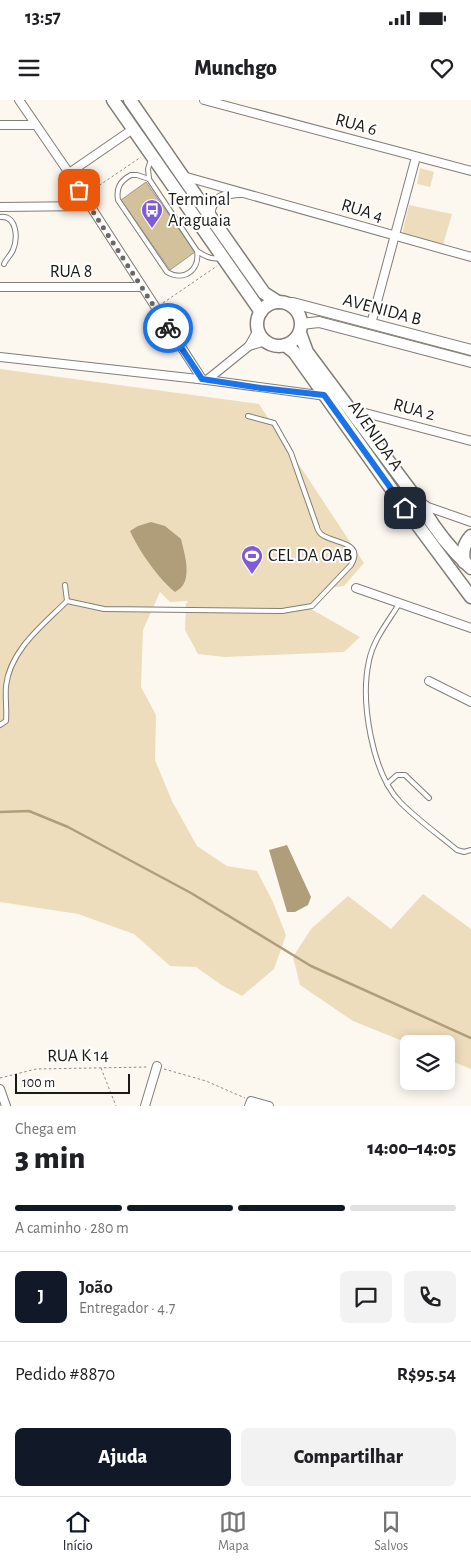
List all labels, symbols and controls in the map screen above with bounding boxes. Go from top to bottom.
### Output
text: 13:57 [25,8,61,27]
icon: menu [15,54,43,82]
icon: heart [428,54,456,82]
text: Munchgo [194,57,277,79]
street label: RUA 6 [333,111,379,139]
pin [58,169,100,211]
icon: bag [65,176,93,204]
place label: Terminal Araguaia [168,191,231,230]
street label: RUA 4 [339,196,385,226]
bus stop icon: Terminal Araguaia [140,198,164,229]
street label: RUA 8 [50,263,92,281]
street label: AVENIDA B [341,291,423,329]
courier [143,303,193,353]
icon: bike [154,314,182,342]
street label: RUA 2 [391,396,437,424]
street label: AVENIDA A [344,398,406,475]
pin [384,487,426,529]
icon: home [391,494,419,522]
sports icon: CEL DA OAB [240,544,264,575]
place label: CEL DA OAB [268,547,353,565]
map controls [400,1035,455,1090]
button: layers [400,1035,455,1090]
street label: RUA K 14 [47,1046,109,1066]
scale bar [15,1071,130,1094]
text: 100 m [22,1076,55,1090]
text: Chega em [15,1121,77,1137]
text: 14:00–14:05 [367,1139,456,1158]
text: 3 min [15,1142,85,1174]
text: A caminho · 280 m [15,1220,129,1236]
button: chat [340,1271,392,1323]
button: phone [404,1271,456,1323]
text: João [79,1278,113,1297]
text: J [38,1287,44,1306]
text: Entregador · 4.7 [79,1300,175,1316]
text: Pedido #8870 [15,1365,115,1384]
text: R$95.54 [397,1365,456,1384]
button: Ajuda [15,1428,231,1486]
button: Compartilhar [241,1428,456,1486]
tab: Início [63,1508,93,1555]
tab: Mapa [218,1508,249,1555]
tab: Salvos [374,1508,408,1555]

